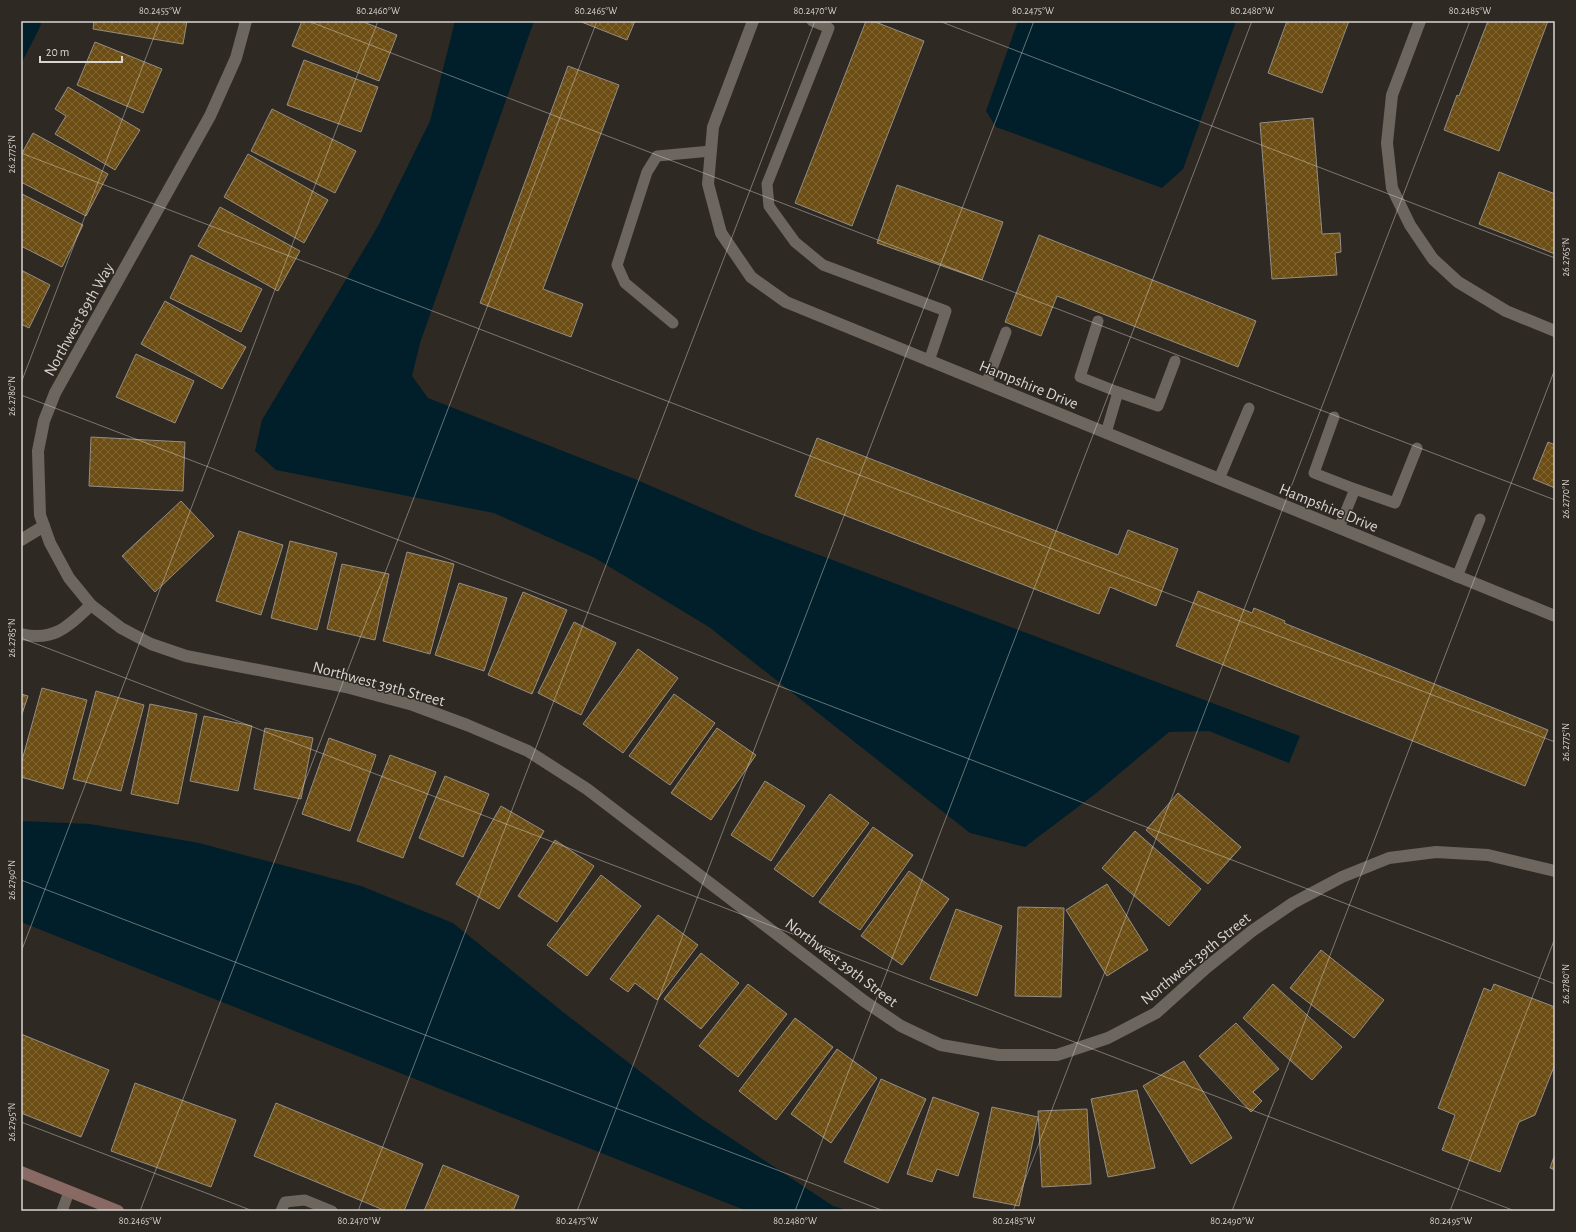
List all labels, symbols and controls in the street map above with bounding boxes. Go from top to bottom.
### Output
text: 80.2455°W [139,6,181,16]
text: 80.2460°W [356,6,400,16]
text: 80.2465°W [575,6,617,16]
text: 80.2470°W [793,6,837,16]
text: 80.2475°W [1012,6,1054,16]
text: 80.2480°W [1230,6,1274,16]
text: 80.2485°W [1449,6,1491,16]
scale bar [40,38,122,64]
text: 20 m [46,46,69,58]
text: 26.2775°N [7,135,17,173]
text: 26.2765°N [1561,238,1571,276]
street label: Northwest 89th Way [41,260,118,379]
street label: Hampshire Drive [977,358,1080,412]
text: 26.2780°N [7,376,17,416]
text: 26.2770°N [1561,479,1571,519]
street label: Hampshire Drive [1277,481,1380,535]
text: 26.2785°N [7,619,17,657]
street label: Northwest 39th Street [311,659,447,709]
text: 26.2775°N [1561,723,1571,761]
text: 26.2790°N [7,860,17,900]
street label: Northwest 39th Street [1138,910,1254,1008]
street label: Northwest 39th Street [782,915,901,1010]
text: 26.2780°N [1561,964,1571,1004]
text: 26.2795°N [7,1103,17,1141]
text: 80.2465°W [119,1216,161,1226]
text: 80.2470°W [337,1216,381,1226]
text: 80.2475°W [556,1216,598,1226]
text: 80.2480°W [773,1216,817,1226]
text: 80.2485°W [993,1216,1035,1226]
text: 80.2490°W [1210,1216,1254,1226]
text: 80.2495°W [1430,1216,1472,1226]

